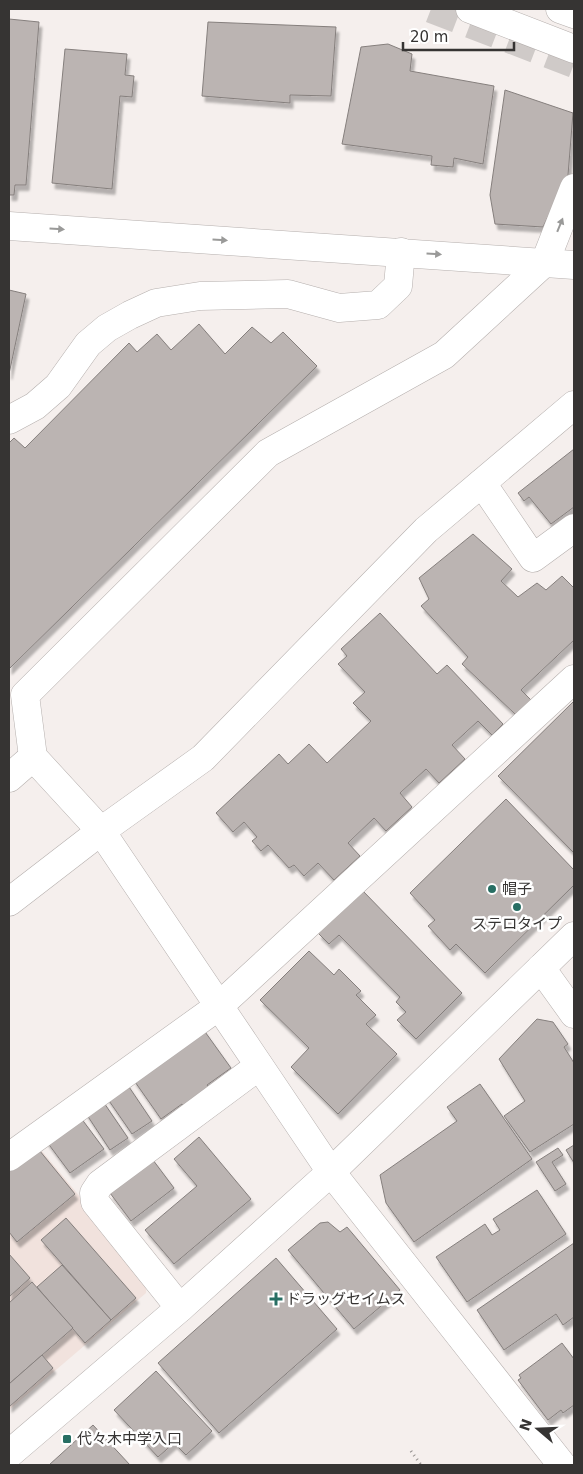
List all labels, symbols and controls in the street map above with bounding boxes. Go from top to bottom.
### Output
scale bar [403,20,514,52]
text: 20 m [410,28,448,46]
one-way arrow [556,218,564,232]
one-way arrow [50,226,66,234]
one-way arrow [212,236,228,244]
one-way arrow [426,251,442,259]
place label: 帽子 [502,880,532,898]
marker: 帽子 [486,883,498,895]
marker: ステロタイプ [511,901,523,913]
place label: ステロタイプ [472,915,562,933]
place label: ドラッグセイムス [286,1290,406,1308]
marker: ドラッグセイムス [270,1293,282,1305]
north arrow [513,1404,563,1454]
text: N [516,1417,535,1433]
place label: 代々木中学入口 [77,1430,182,1448]
marker: 代々木中学入口 [61,1433,73,1445]

